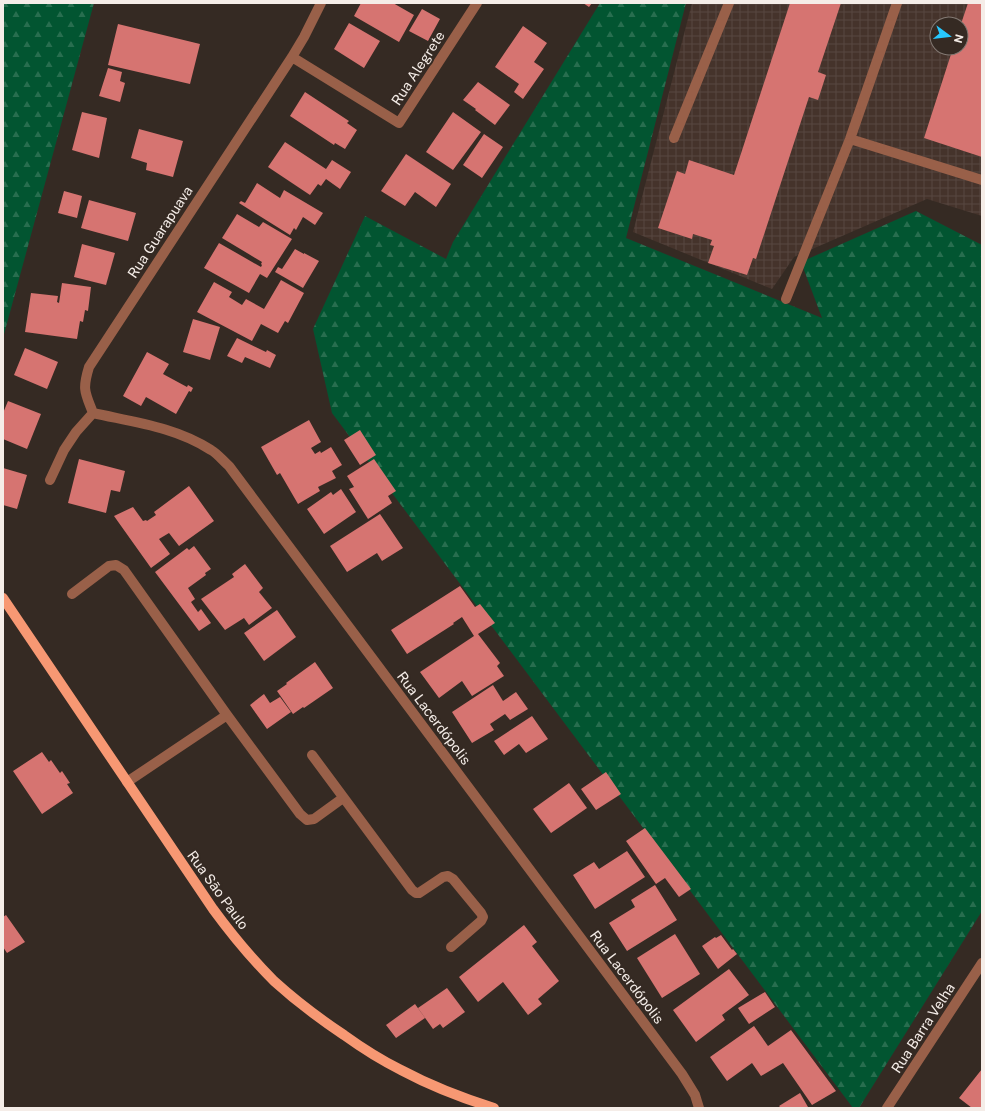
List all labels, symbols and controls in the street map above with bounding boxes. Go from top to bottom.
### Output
north arrow [929,16,969,56]
street label: Rua Alegrete [388,28,448,108]
text: N [952,33,966,44]
street label: Rua Guarapuava [124,183,196,281]
street label: Rua Lacerdópolis [394,668,474,768]
street label: Rua São Paulo [184,847,252,933]
street label: Rua Lacerdópolis [587,927,667,1027]
street label: Rua Barra Velha [888,980,958,1076]

